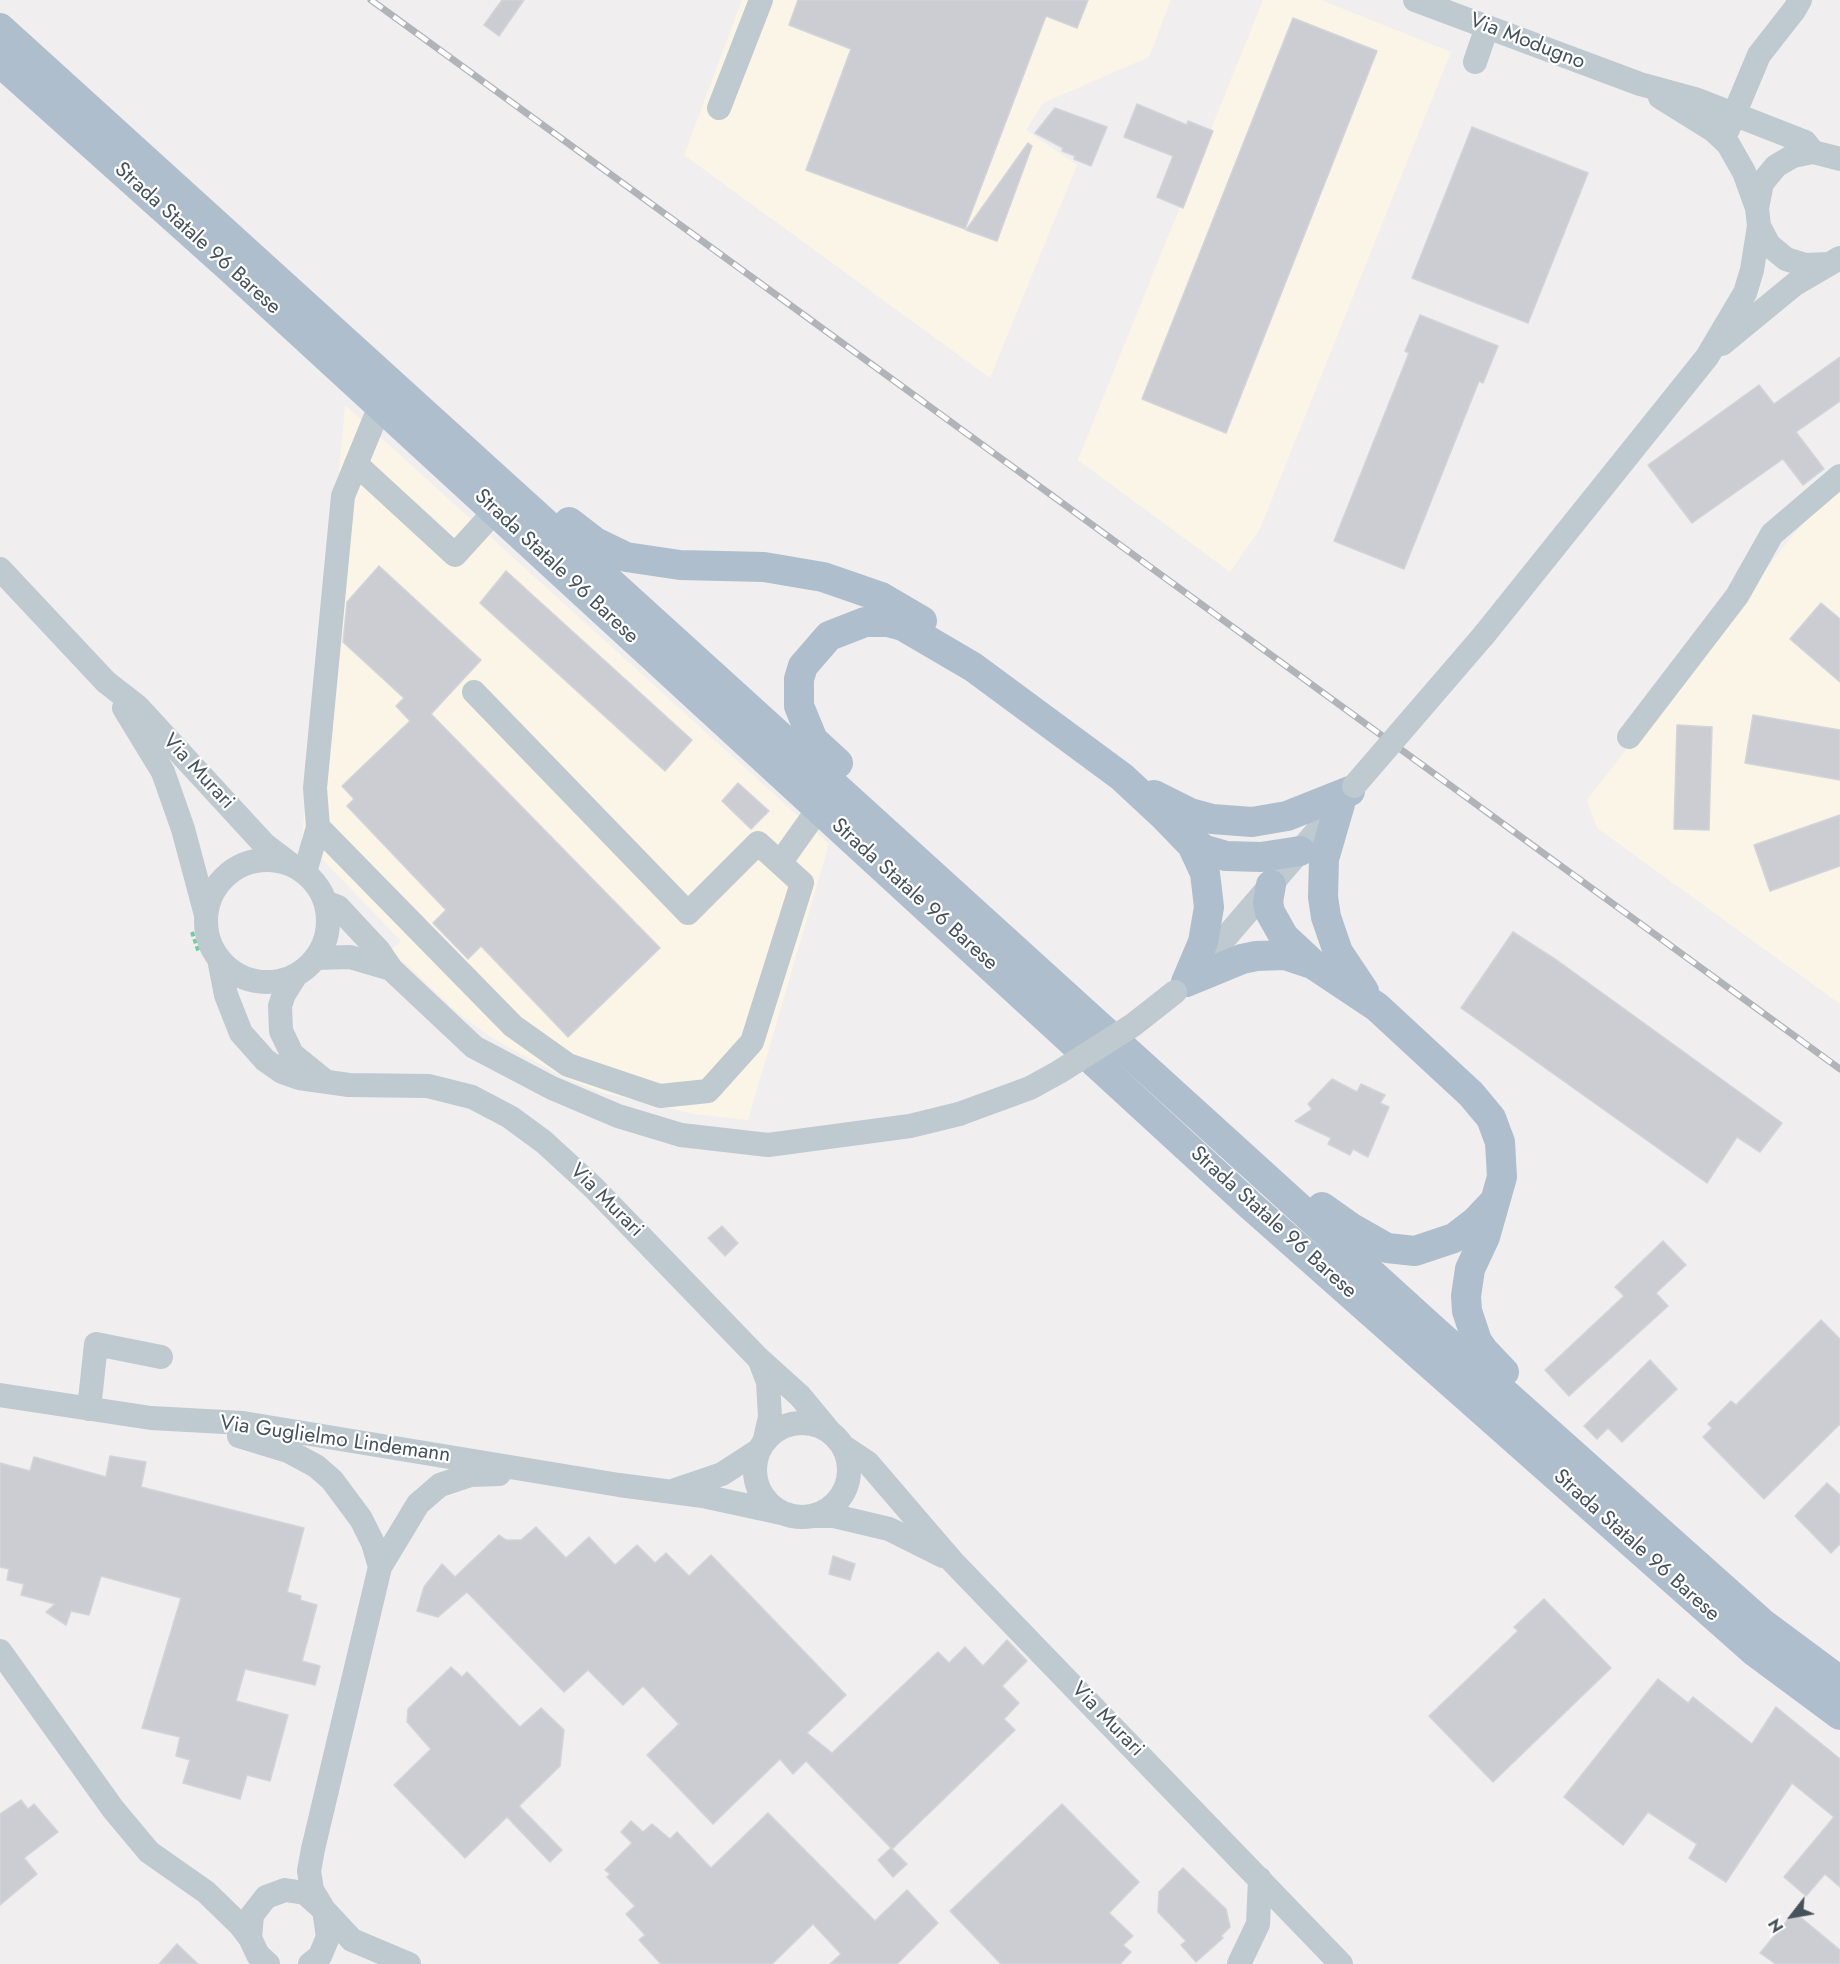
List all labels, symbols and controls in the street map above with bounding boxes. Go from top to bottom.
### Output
street label: Via Modugno [1466,8,1588,76]
street label: Strada Statale 96 Barese [109,158,285,320]
street label: Strada Statale 96 Barese [469,484,643,650]
street label: Via Murari [157,729,239,815]
street label: Strada Statale 96 Barese [826,814,1002,976]
street label: Strada Statale 96 Barese [1185,1142,1361,1304]
street label: Via Murari [564,1159,648,1243]
street label: Via Guglielmo Lindemann [218,1411,452,1469]
street label: Strada Statale 96 Barese [1548,1465,1724,1627]
street label: Via Murari [1065,1678,1149,1762]
north arrow [1762,1886,1822,1946]
text: N [1763,1914,1789,1937]

